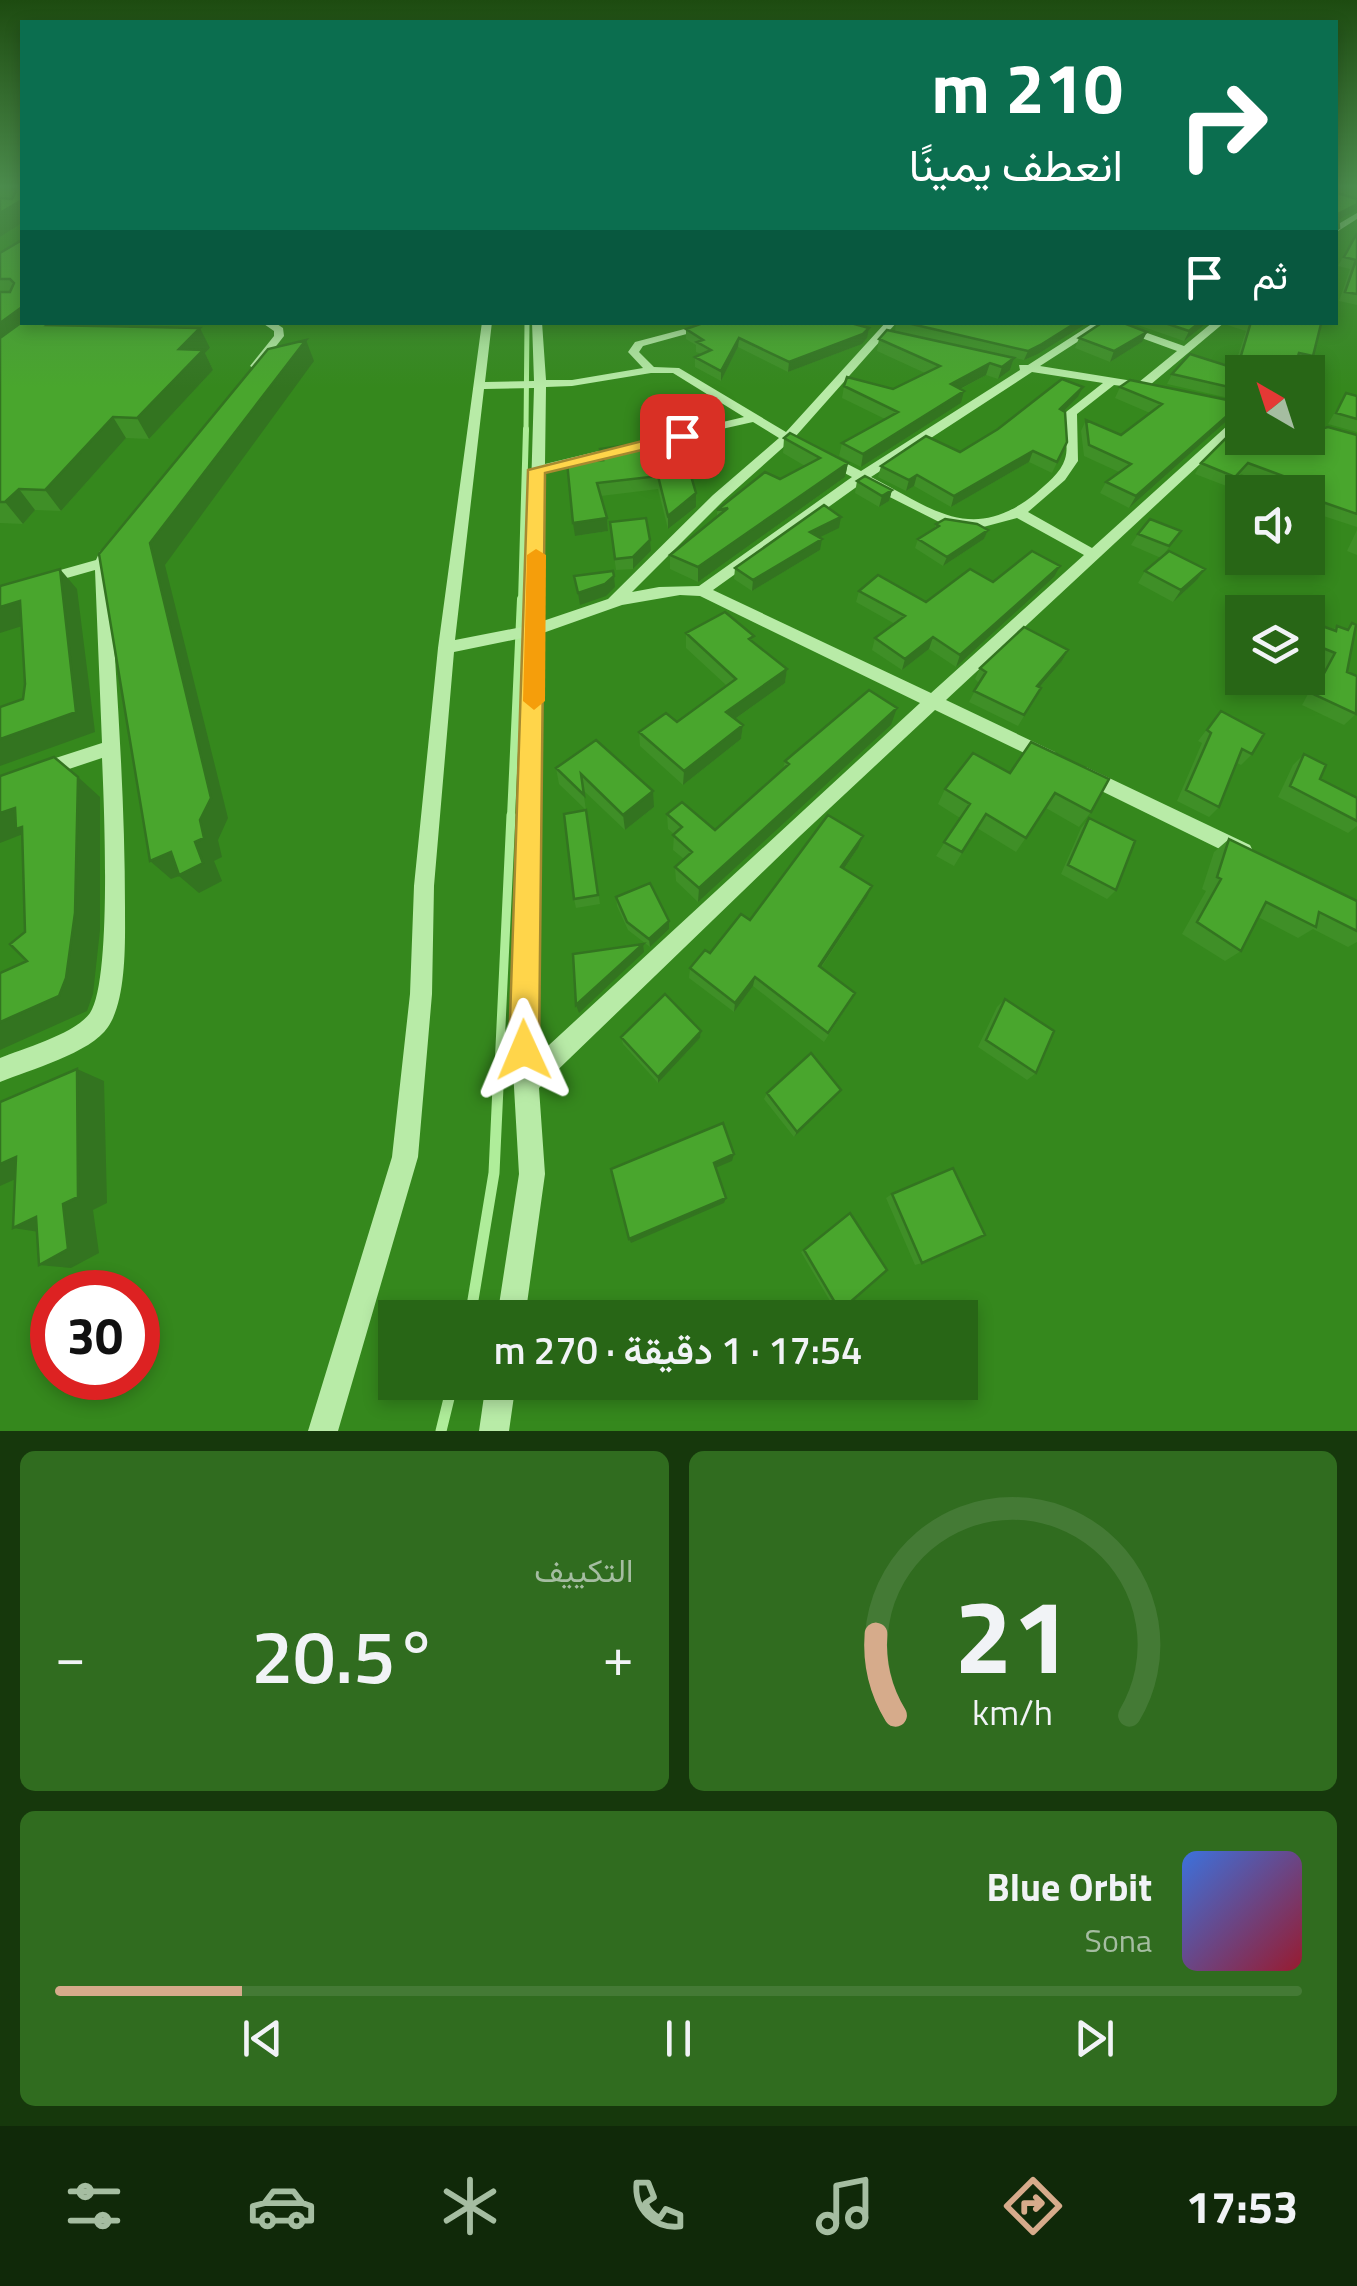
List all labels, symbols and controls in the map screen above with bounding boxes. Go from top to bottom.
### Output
text: 210 m [931,34,1123,140]
icon: right [1158,60,1288,190]
text: انعطف يمينًا [909,130,1123,198]
text: ثم [1252,246,1288,304]
icon: arrive [1177,250,1232,305]
north arrow [1225,355,1325,455]
map controls [1225,355,1325,695]
pin [640,394,725,479]
icon: arrive [655,409,710,464]
button: sound [1225,475,1325,575]
button: layers [1225,595,1325,695]
position arrow [472,998,576,1102]
speed limit sign: 30 [30,1270,160,1400]
text: 17:54 · 1 دقيقة · 270 m [494,1321,862,1379]
text: التكييف [534,1546,634,1594]
text: 21 [955,1555,1071,1713]
text: 20.5° [251,1598,437,1712]
text: − [55,1614,86,1697]
text: + [603,1614,634,1697]
text: km/h [972,1684,1053,1739]
text: Blue Orbit [987,1858,1152,1916]
text: Sona [1085,1916,1152,1964]
icon: previous [235,2011,290,2066]
icon: pause [651,2011,706,2066]
icon: next [1067,2011,1122,2066]
icon: filters [59,2171,129,2241]
icon: car [247,2171,317,2241]
icon: climate [435,2171,505,2241]
icon: phone [622,2171,692,2241]
icon: music [810,2171,880,2241]
icon: directions [998,2171,1068,2241]
text: 17:53 [1186,2172,1298,2240]

